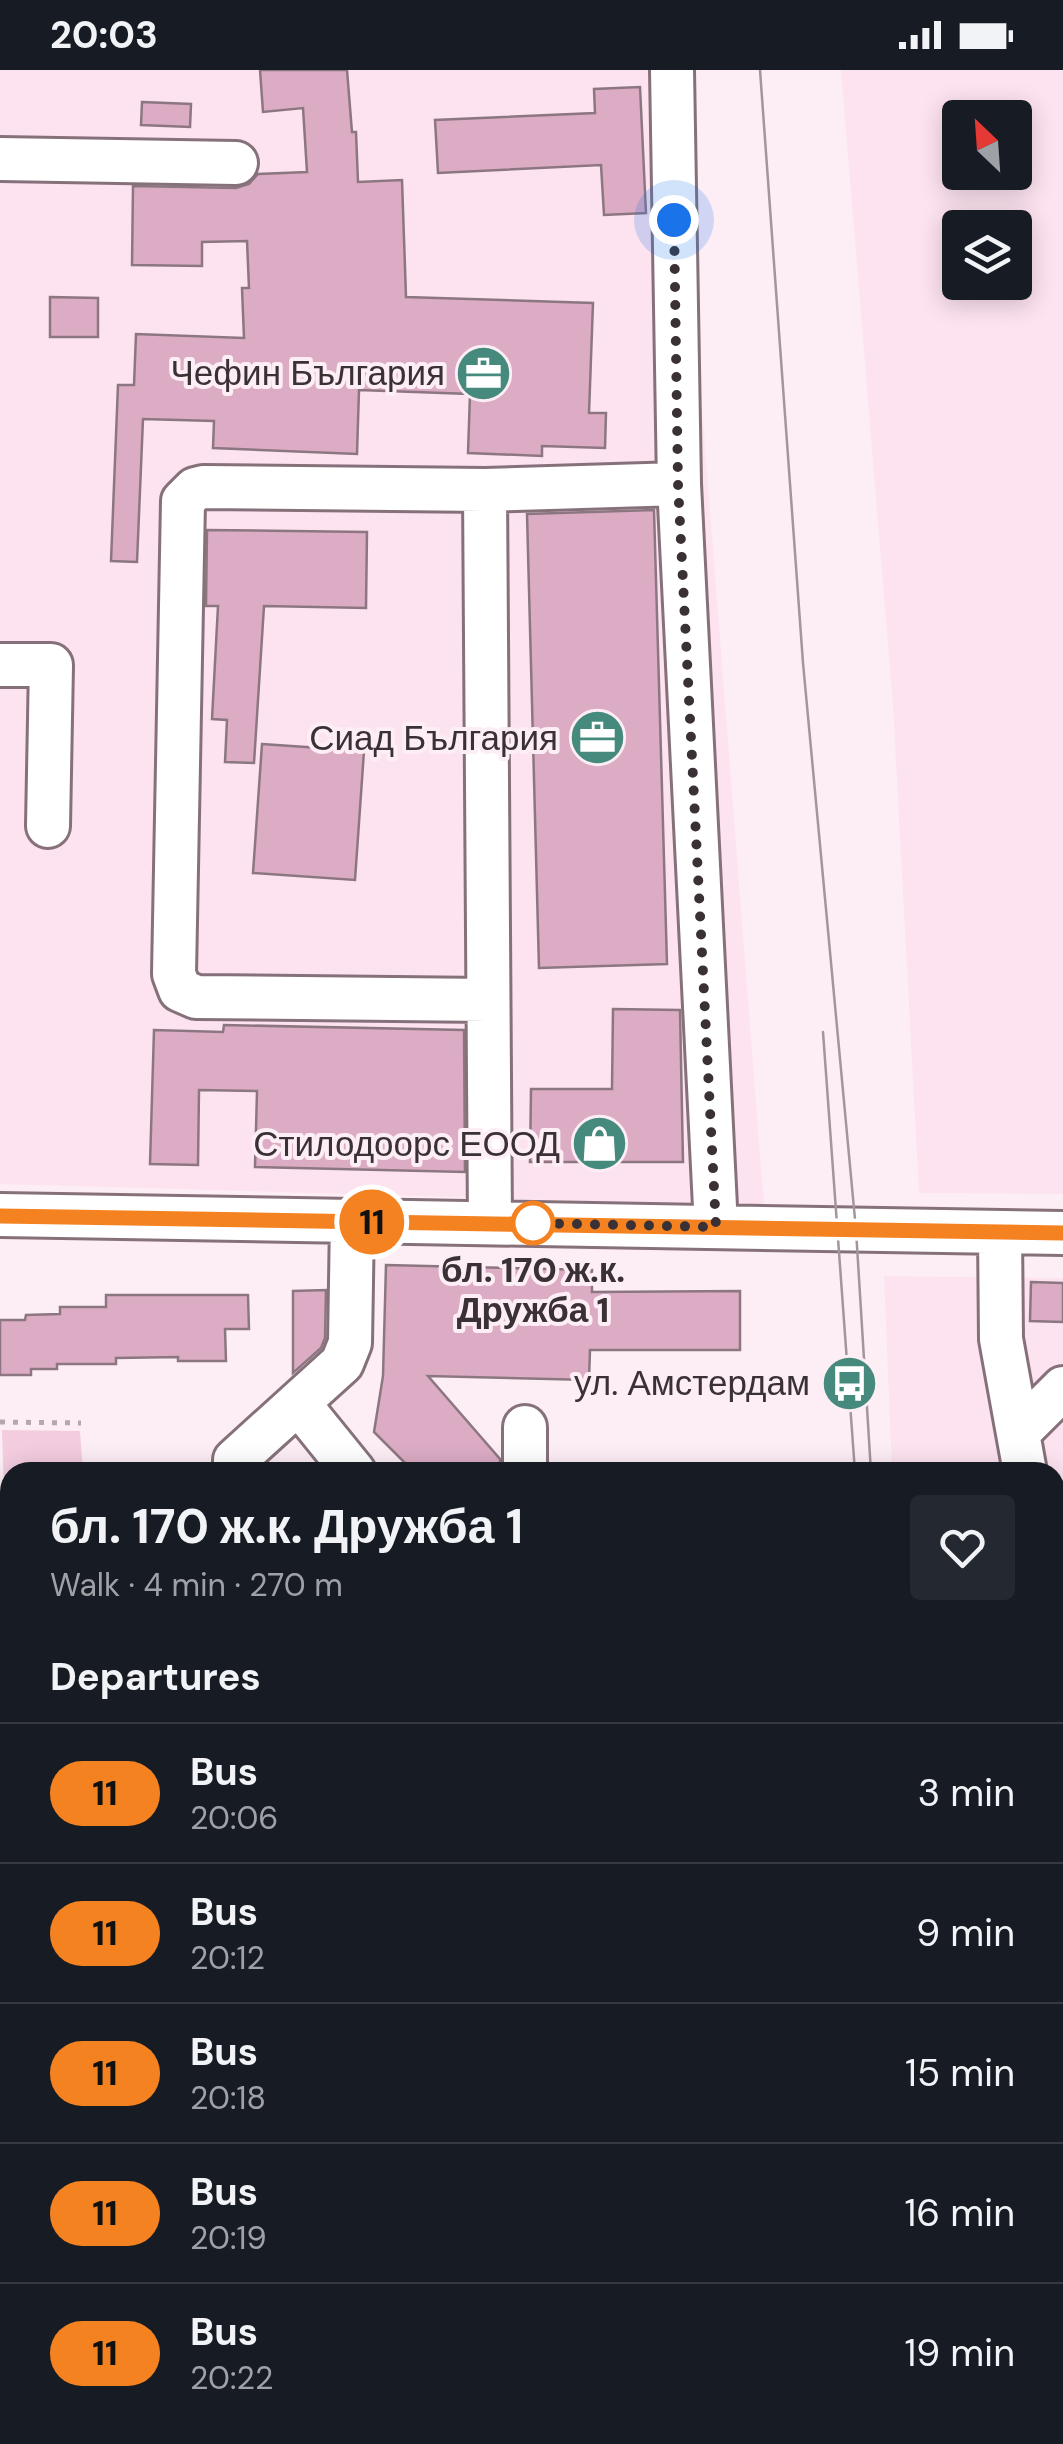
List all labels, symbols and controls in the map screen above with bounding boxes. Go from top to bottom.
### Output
text: 20:03 [50,10,158,60]
north arrow [942,100,1032,190]
map controls [942,100,1032,300]
your location [649,195,699,245]
button: layers [942,210,1032,300]
office icon: Чефин България [454,343,514,403]
place label: Чефин България [171,350,445,396]
office icon: Сиад България [567,708,627,768]
place label: Сиад България [309,715,558,761]
shop icon: Стилодоорс ЕООД [569,1114,629,1174]
place label: Стилодоорс ЕООД [253,1121,560,1167]
line badge: 11 [327,1190,417,1254]
text: 11 [359,1199,385,1245]
marker: бл. 170 ж.к. Дружба 1 [512,1202,554,1244]
place label: бл. 170 ж.к. Дружба 1 [441,1247,625,1333]
bus stop icon: ул. Амстердам [819,1353,879,1413]
place label: ул. Амстердам [574,1360,810,1406]
text: бл. 170 ж.к. Дружба 1 [50,1495,523,1558]
button: heart [910,1495,1015,1600]
text: Walk · 4 min · 270 m [50,1564,343,1606]
text: Departures [50,1652,261,1702]
text: Bus [190,1747,258,1797]
text: 3 min [918,1768,1015,1818]
text: 11 [92,1770,118,1816]
text: 20:06 [190,1797,278,1839]
text: Bus [190,1887,258,1937]
text: 9 min [916,1908,1015,1958]
text: 11 [92,1910,118,1956]
text: 20:12 [190,1937,265,1979]
text: Bus [190,2027,258,2077]
text: 15 min [905,2048,1015,2098]
text: 11 [92,2050,118,2096]
text: 20:18 [190,2077,266,2119]
text: Bus [190,2167,258,2217]
text: 16 min [904,2188,1015,2238]
text: 11 [92,2190,118,2236]
text: 20:19 [190,2217,267,2259]
text: Bus [190,2307,258,2357]
text: 19 min [904,2328,1015,2378]
text: 11 [92,2330,118,2376]
text: 20:22 [190,2357,273,2399]

